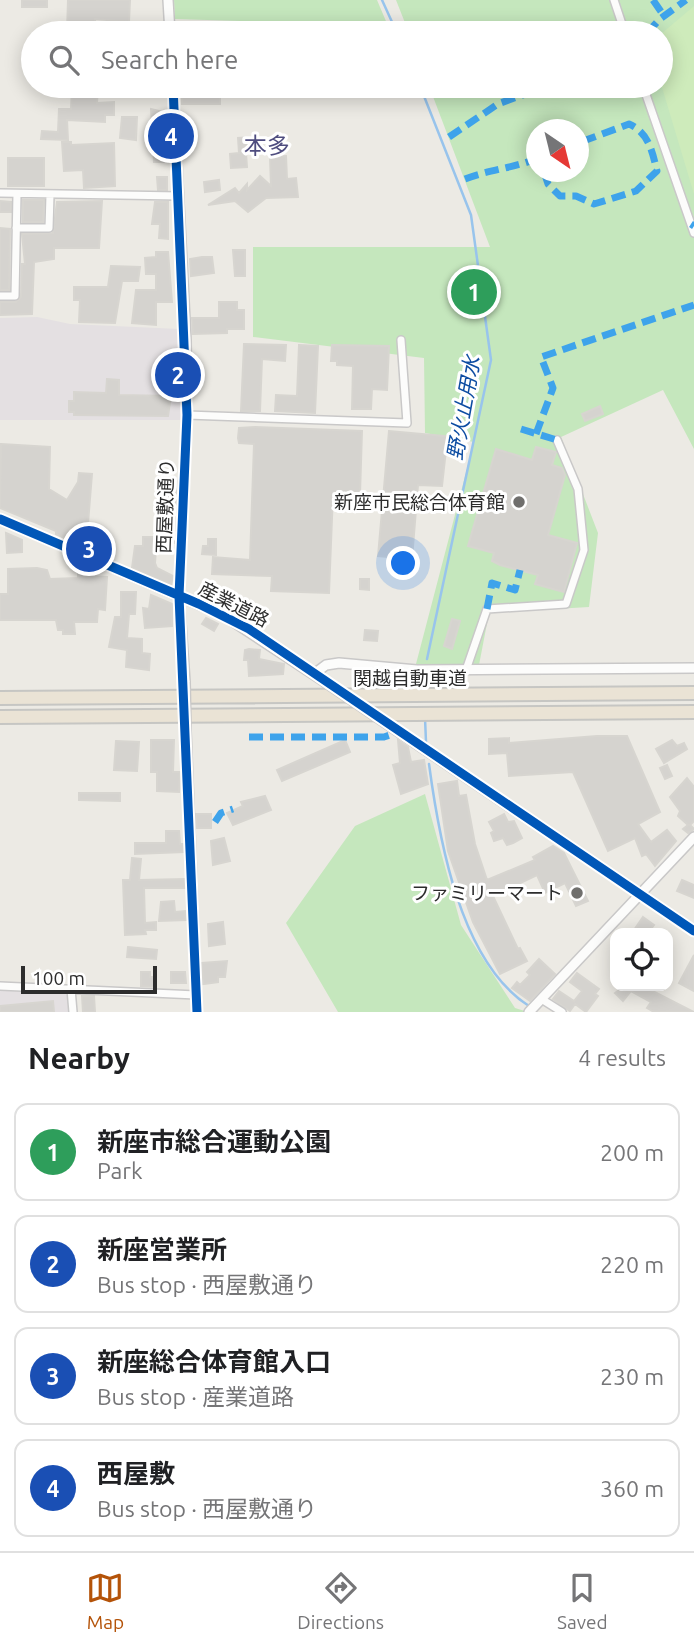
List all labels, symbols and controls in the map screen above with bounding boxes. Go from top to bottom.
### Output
search box [21,21,673,98]
icon: search [45,41,83,79]
text: Search here [101,45,238,74]
pin: 4 [148,110,194,162]
north arrow [526,119,589,182]
district label: 本多 [244,133,290,158]
pin: 1 [451,266,497,318]
pin: 2 [155,349,201,401]
water label: 野火止用水 [442,352,484,462]
street label: 西屋敷通り [152,458,178,554]
place label: 新座市民総合体育館 [334,491,505,513]
marker: 新座市民総合体育館 [511,494,527,510]
pin: 3 [66,523,112,575]
your location [386,546,420,580]
street label: 産業道路 [195,577,273,631]
street label: 関越自動車道 [353,667,467,689]
place label: ファミリーマート [411,882,563,904]
marker: ファミリーマート [569,885,585,901]
map controls [610,928,673,991]
button: locate [610,928,673,991]
scale bar [21,963,158,995]
text: 100 m [32,967,85,989]
text: Nearby [28,1041,130,1075]
text: 4 results [578,1045,666,1070]
text: 新座市総合運動公園 [97,1127,331,1156]
text: 1 [47,1140,59,1165]
text: 200 m [600,1140,664,1165]
text: Park [97,1158,143,1183]
text: 新座営業所 [97,1235,227,1264]
text: 2 [47,1252,59,1277]
text: 220 m [600,1252,664,1277]
text: Bus stop · 西屋敷通り [97,1272,317,1297]
text: 新座総合体育館入口 [97,1347,331,1376]
text: 3 [47,1364,59,1389]
text: 230 m [600,1364,664,1389]
text: Bus stop · 産業道路 [97,1384,294,1409]
text: 西屋敷 [97,1459,175,1488]
text: 4 [47,1476,59,1501]
text: 360 m [600,1476,664,1501]
text: Bus stop · 西屋敷通り [97,1496,317,1521]
tab: Map [86,1569,124,1633]
tab: Directions [297,1569,384,1633]
tab: Saved [557,1569,608,1633]

